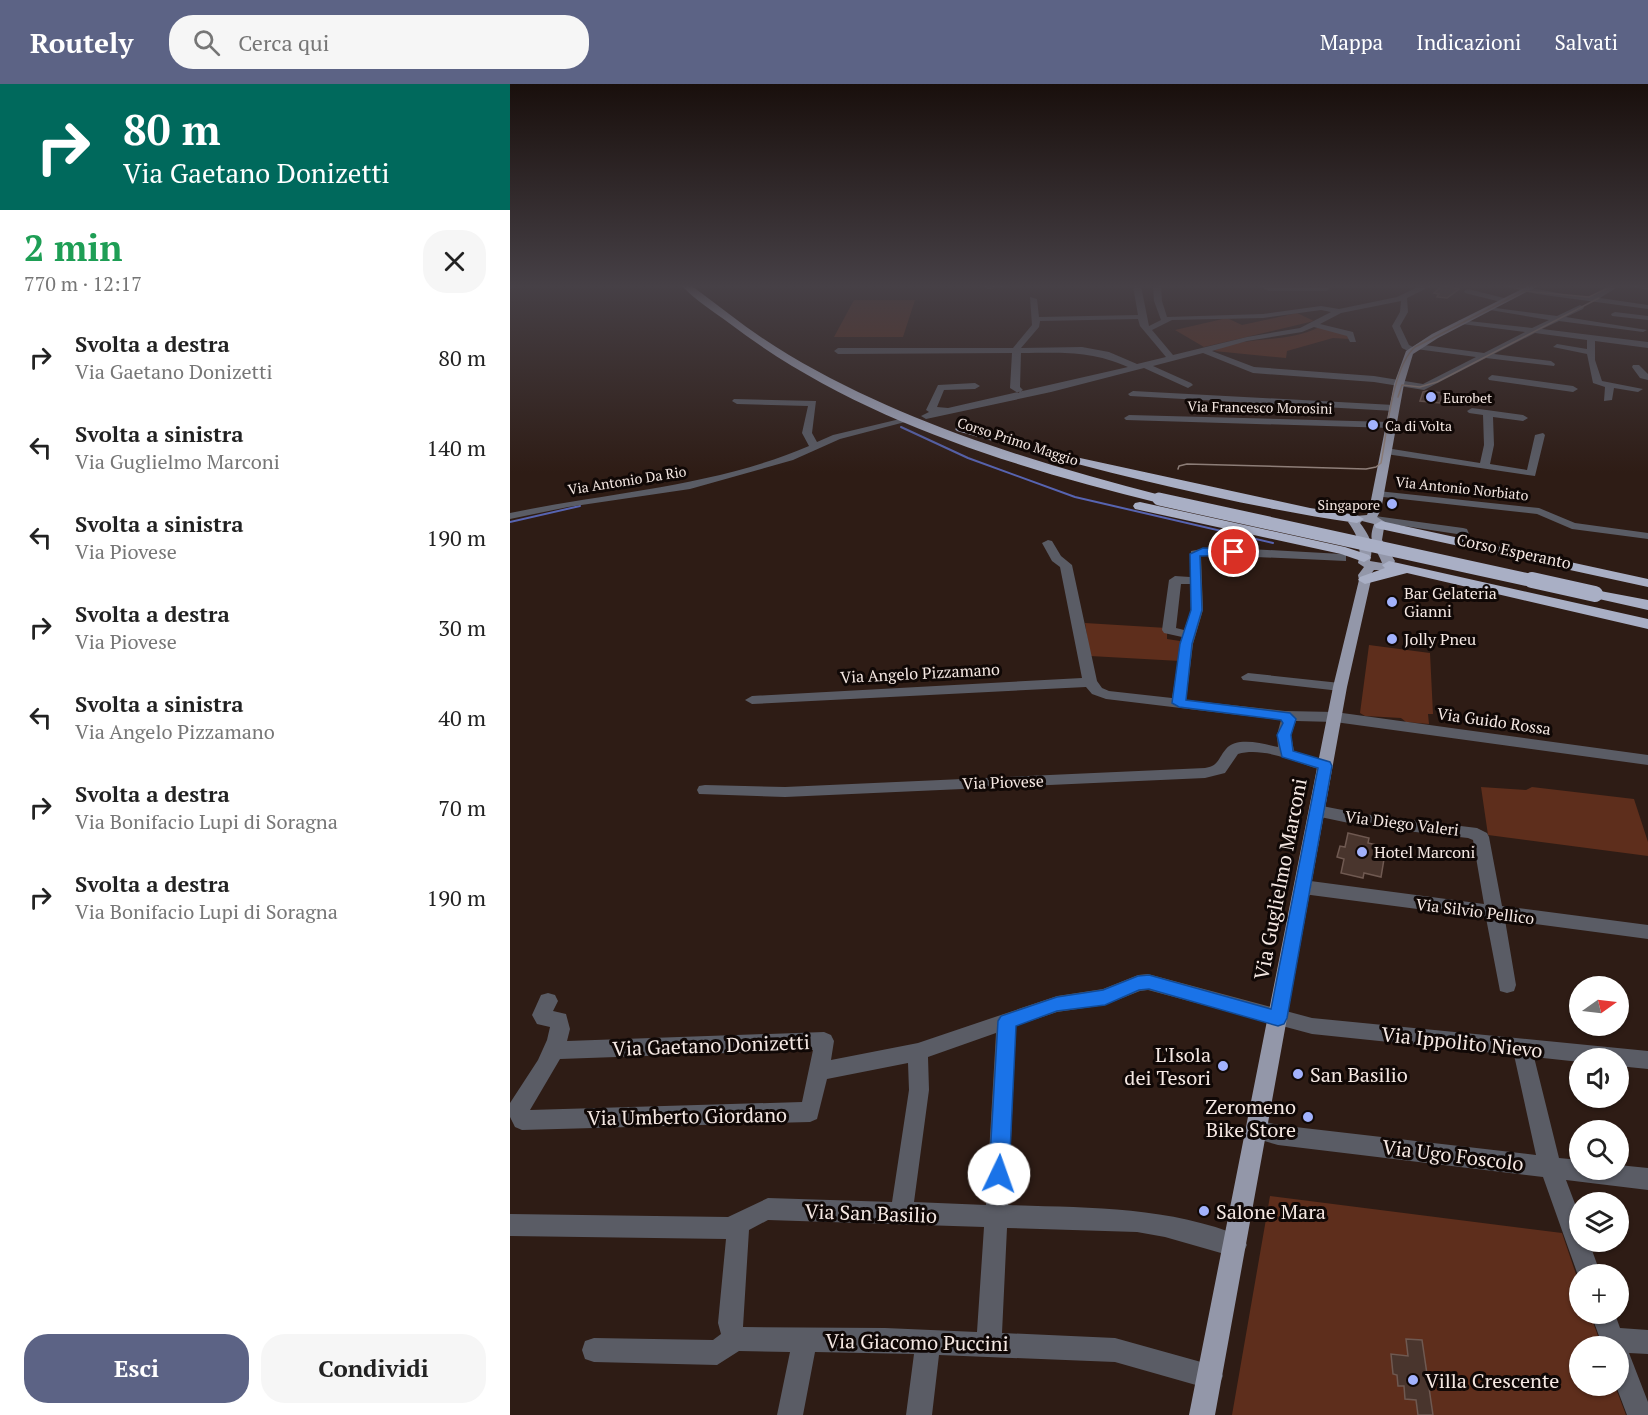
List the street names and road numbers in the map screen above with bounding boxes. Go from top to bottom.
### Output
street label: Via Francesco Morosini [1187,396,1333,418]
street label: Corso Primo Maggio [955,412,1081,470]
street label: Via Antonio Da Rio [566,461,688,499]
street label: Via Antonio Norbiato [1395,472,1530,504]
street label: Corso Esperanto [1455,528,1573,574]
street label: Via Angelo Pizzamano [840,658,1001,688]
street label: Via Guido Rossa [1436,702,1552,740]
street label: Via Piovese [962,770,1044,794]
street label: Via Guglielmo Marconi [1247,776,1313,982]
street label: Via Diego Valeri [1344,805,1460,841]
street label: Via Silvio Pellico [1415,893,1536,929]
street label: Via Ippolito Nievo [1380,1020,1544,1064]
street label: Via Gaetano Donizetti [612,1028,810,1062]
street label: Via Umberto Giordano [587,1101,787,1131]
street label: Via Ugo Foscolo [1381,1133,1525,1177]
street label: Via San Basilio [804,1197,938,1229]
street label: Via Giacomo Puccini [825,1327,1009,1357]

